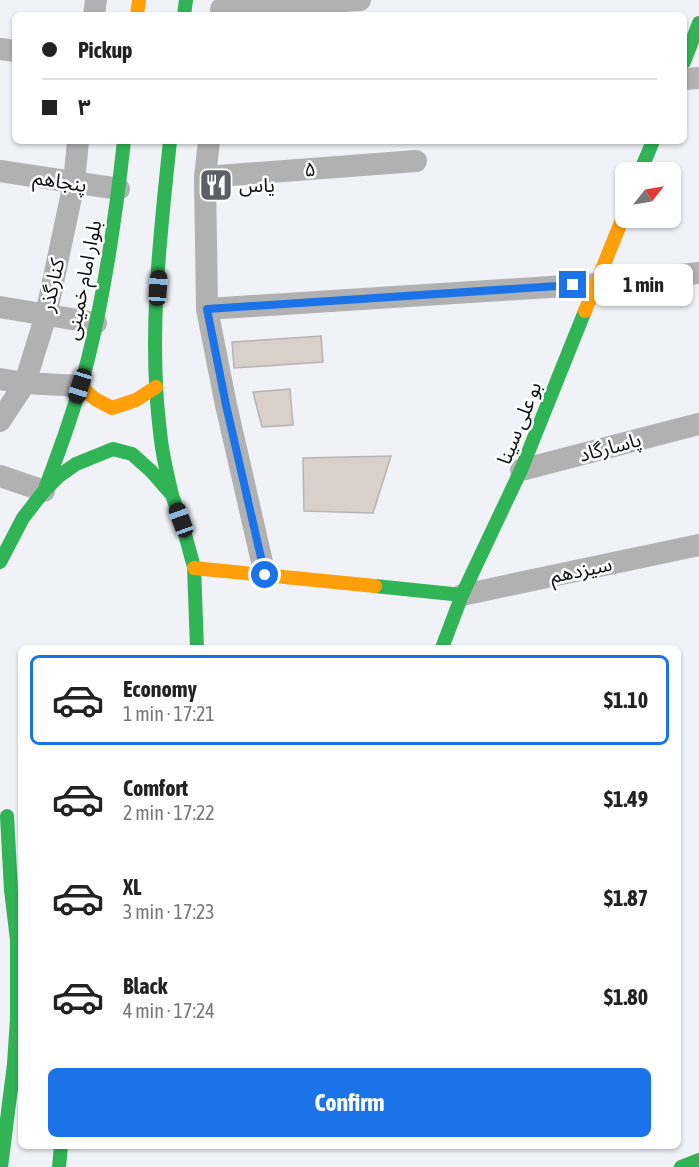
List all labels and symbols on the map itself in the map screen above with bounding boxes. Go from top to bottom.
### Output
street label: ۵ [303,157,316,180]
north arrow [615,162,681,228]
street label: پنجاهم [31,165,89,200]
restaurant icon: یاس [198,167,234,203]
place label: یاس [239,173,275,197]
street label: بلوار امام خمینی [60,218,109,343]
street label: کنارگذر [34,256,69,315]
callout: 1 min [594,264,693,306]
car [148,269,168,307]
route end [559,271,586,298]
car [66,366,94,406]
street label: بو علی سینا [492,378,546,468]
street label: پاسارگاد [576,427,644,468]
car [166,500,196,540]
street label: سیزدهم [548,552,615,591]
route start [251,561,278,588]

